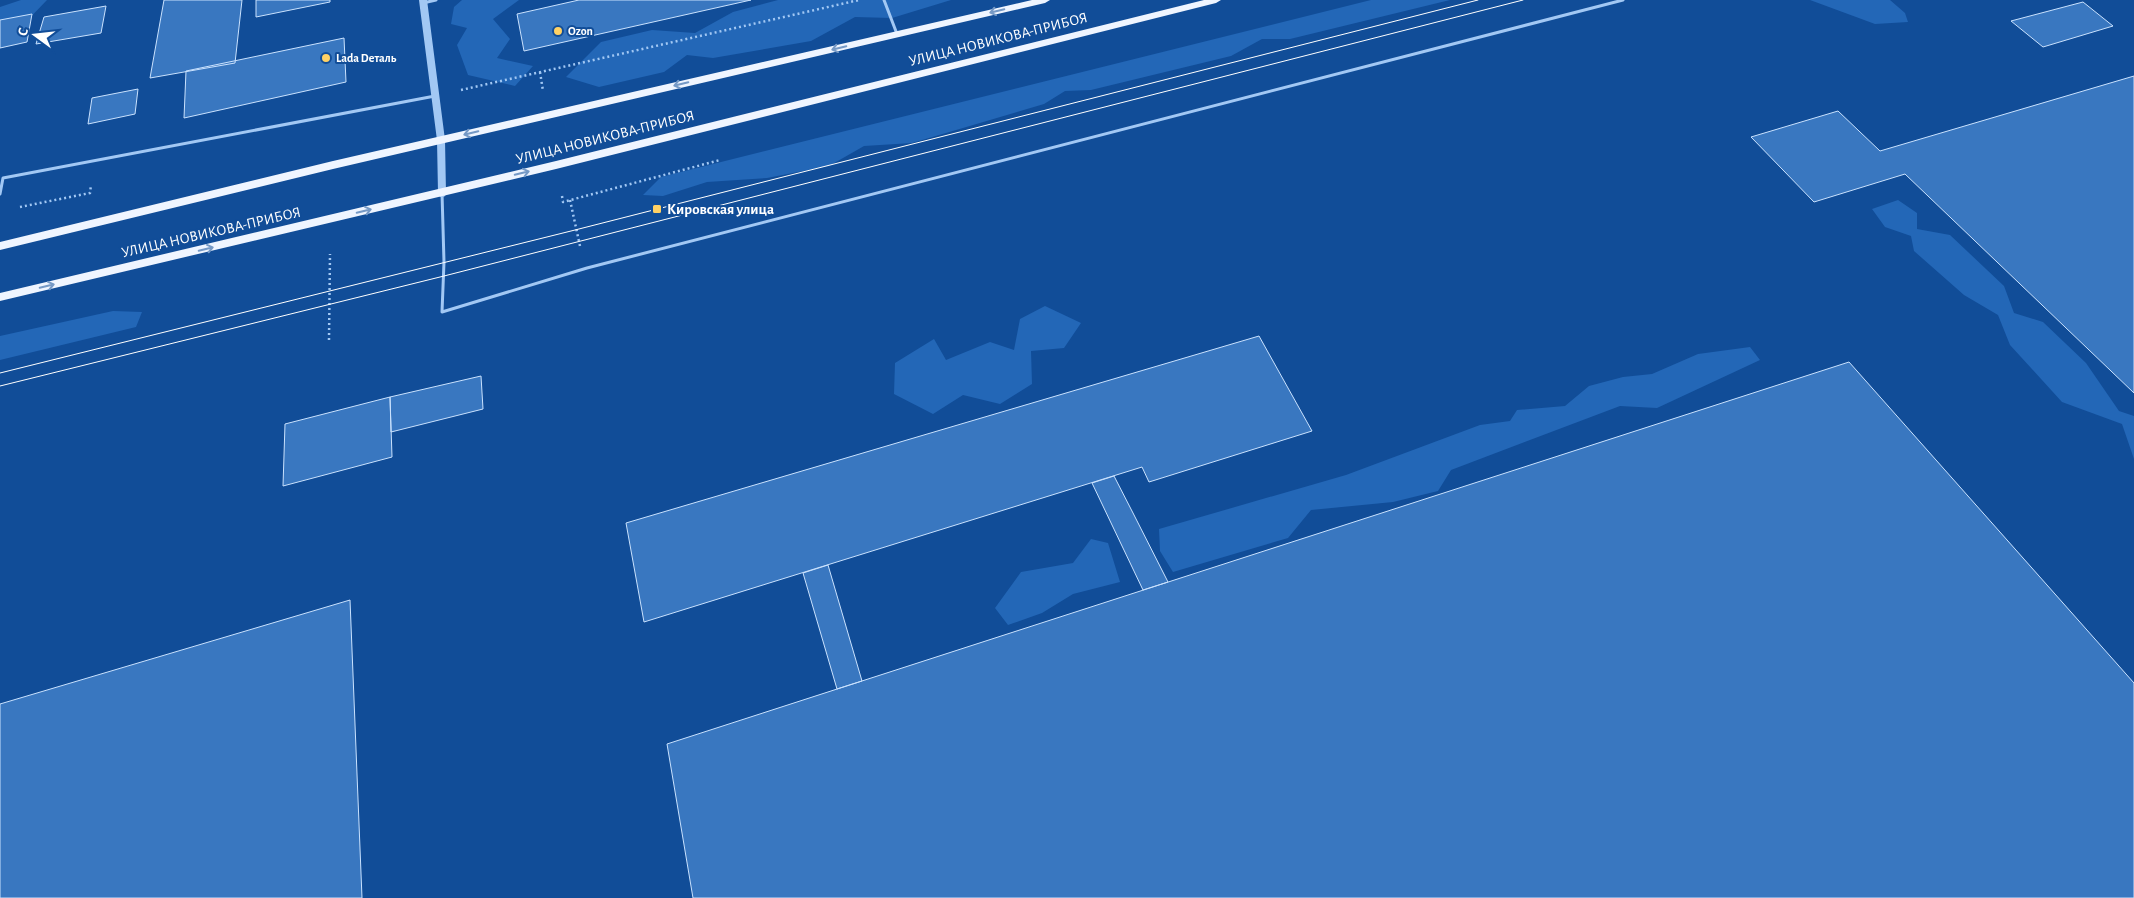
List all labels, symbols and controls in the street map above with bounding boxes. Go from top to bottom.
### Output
one-way arrow [990,7,1006,16]
north arrow [10,10,60,60]
street label: УЛИЦА НОВИКОВА-ПРИБОЯ [907,10,1089,69]
marker: Ozon [552,25,564,37]
place label: Ozon [568,25,593,37]
text: С [16,26,31,37]
one-way arrow [831,44,847,53]
marker: Lada Dеталь [320,52,332,64]
place label: Lada Dеталь [336,52,397,64]
one-way arrow [673,80,689,89]
street label: УЛИЦА НОВИКОВА-ПРИБОЯ [514,108,696,167]
one-way arrow [464,129,480,138]
one-way arrow [513,168,529,177]
place label: Кировская улица [667,202,774,217]
marker: Кировская улица [651,203,663,215]
street label: УЛИЦА НОВИКОВА-ПРИБОЯ [120,205,302,260]
one-way arrow [355,206,371,215]
one-way arrow [197,244,213,253]
one-way arrow [39,281,55,290]

